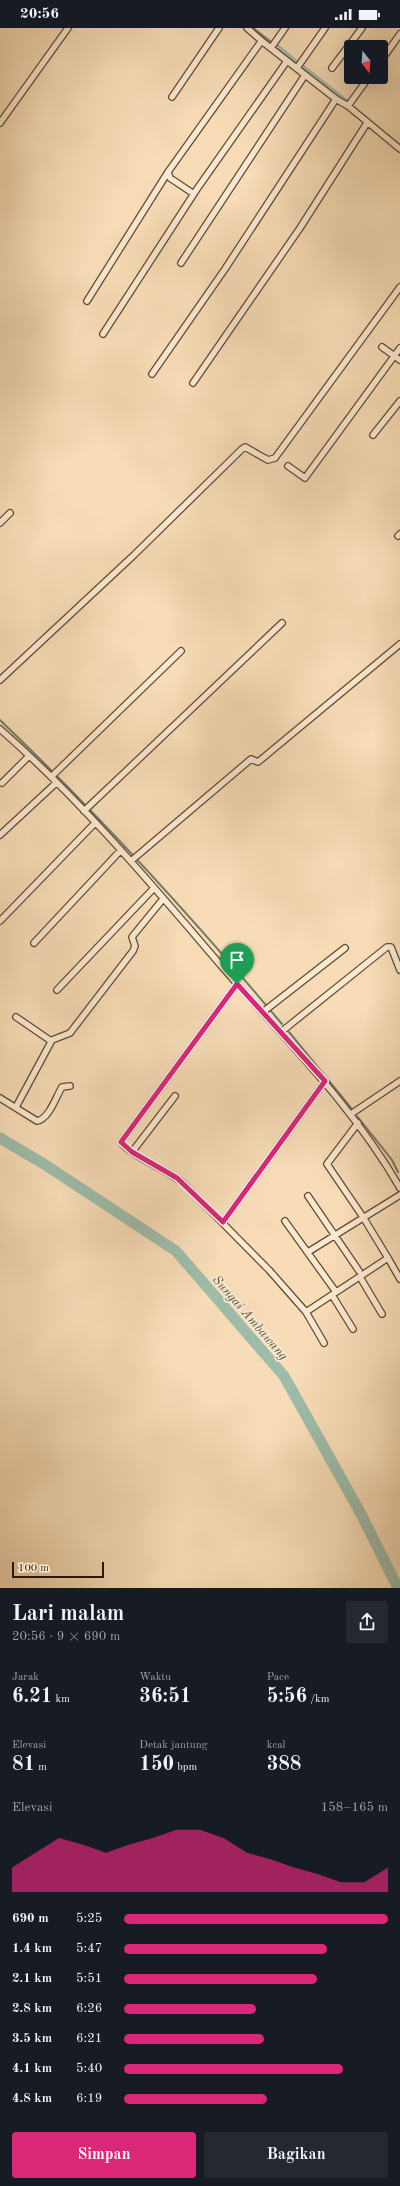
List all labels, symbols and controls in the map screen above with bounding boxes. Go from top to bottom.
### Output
text: 20:56 [20,7,59,22]
north arrow [344,40,388,84]
map controls [344,40,388,84]
pin [220,943,254,984]
icon: arrive [226,949,248,971]
water label: Sungai Ambawang [210,1273,290,1363]
scale bar [12,1560,104,1579]
text: 100 m [18,1563,49,1574]
button: share [346,1601,388,1643]
text: Lari malam [12,1603,124,1625]
text: 20:56 · 9 × 690 m [12,1630,120,1643]
text: Jarak [12,1672,39,1683]
text: Waktu [139,1672,171,1683]
text: Pace [267,1672,289,1683]
text: 6.21 [12,1687,52,1707]
text: 36:51 [139,1687,191,1707]
text: 5:56 [267,1687,307,1707]
text: km [52,1694,70,1705]
text: /km [307,1694,330,1705]
text: Elevasi [12,1740,46,1751]
text: Detak jantung [139,1740,208,1751]
text: kcal [267,1740,286,1751]
text: 81 [12,1755,35,1775]
text: 150 [139,1755,174,1775]
text: 388 [267,1755,301,1775]
text: m [35,1762,47,1773]
text: bpm [174,1762,197,1773]
text: Elevasi [12,1801,53,1814]
text: 158–165 m [321,1801,388,1814]
text: 690 m [12,1912,49,1925]
text: 5:25 [76,1912,102,1925]
text: 1.4 km [12,1942,52,1955]
text: 5:47 [76,1942,102,1955]
text: 2.1 km [12,1972,52,1985]
text: 5:51 [76,1972,102,1985]
text: 2.8 km [12,2002,52,2015]
text: 6:26 [76,2002,102,2015]
text: 3.5 km [12,2032,52,2045]
text: 6:21 [76,2032,102,2045]
text: 4.1 km [12,2062,52,2075]
text: 5:40 [76,2062,102,2075]
text: 4.8 km [12,2092,52,2105]
text: 6:19 [76,2092,102,2105]
button: Simpan [12,2132,196,2178]
button: Bagikan [204,2132,388,2178]

